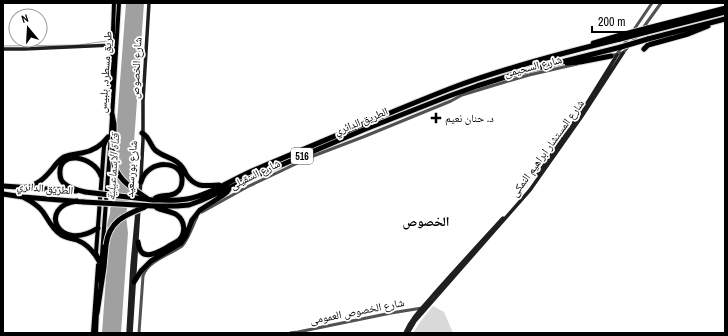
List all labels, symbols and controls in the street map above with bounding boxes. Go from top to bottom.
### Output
north arrow [8,8,48,48]
scale bar [592,8,647,34]
text: N [20,11,30,26]
text: 200 m [598,14,625,30]
street label: طريق مسطرد, بلبيس [95,30,115,114]
street label: شارع الخصوص [127,37,145,99]
street label: شارع السحيمى [503,52,563,80]
street label: شارع المستشار ابراهيم النمكى [507,97,588,200]
street label: الطريق الدائري [332,104,391,140]
place label: د. حنان نعيم [445,111,494,126]
marker: د. حنان نعيم [430,112,442,124]
water label: قناة الإسماعيلية [103,131,123,201]
street label: شارع بورسعيد [122,140,140,198]
road number: 516 [291,148,313,164]
street label: شارع السقيلى [228,156,282,192]
street label: الطريق الدائري [16,179,74,199]
district label: الخصوص [402,213,450,230]
street label: شارع الخصوص العمومى [309,295,405,327]

